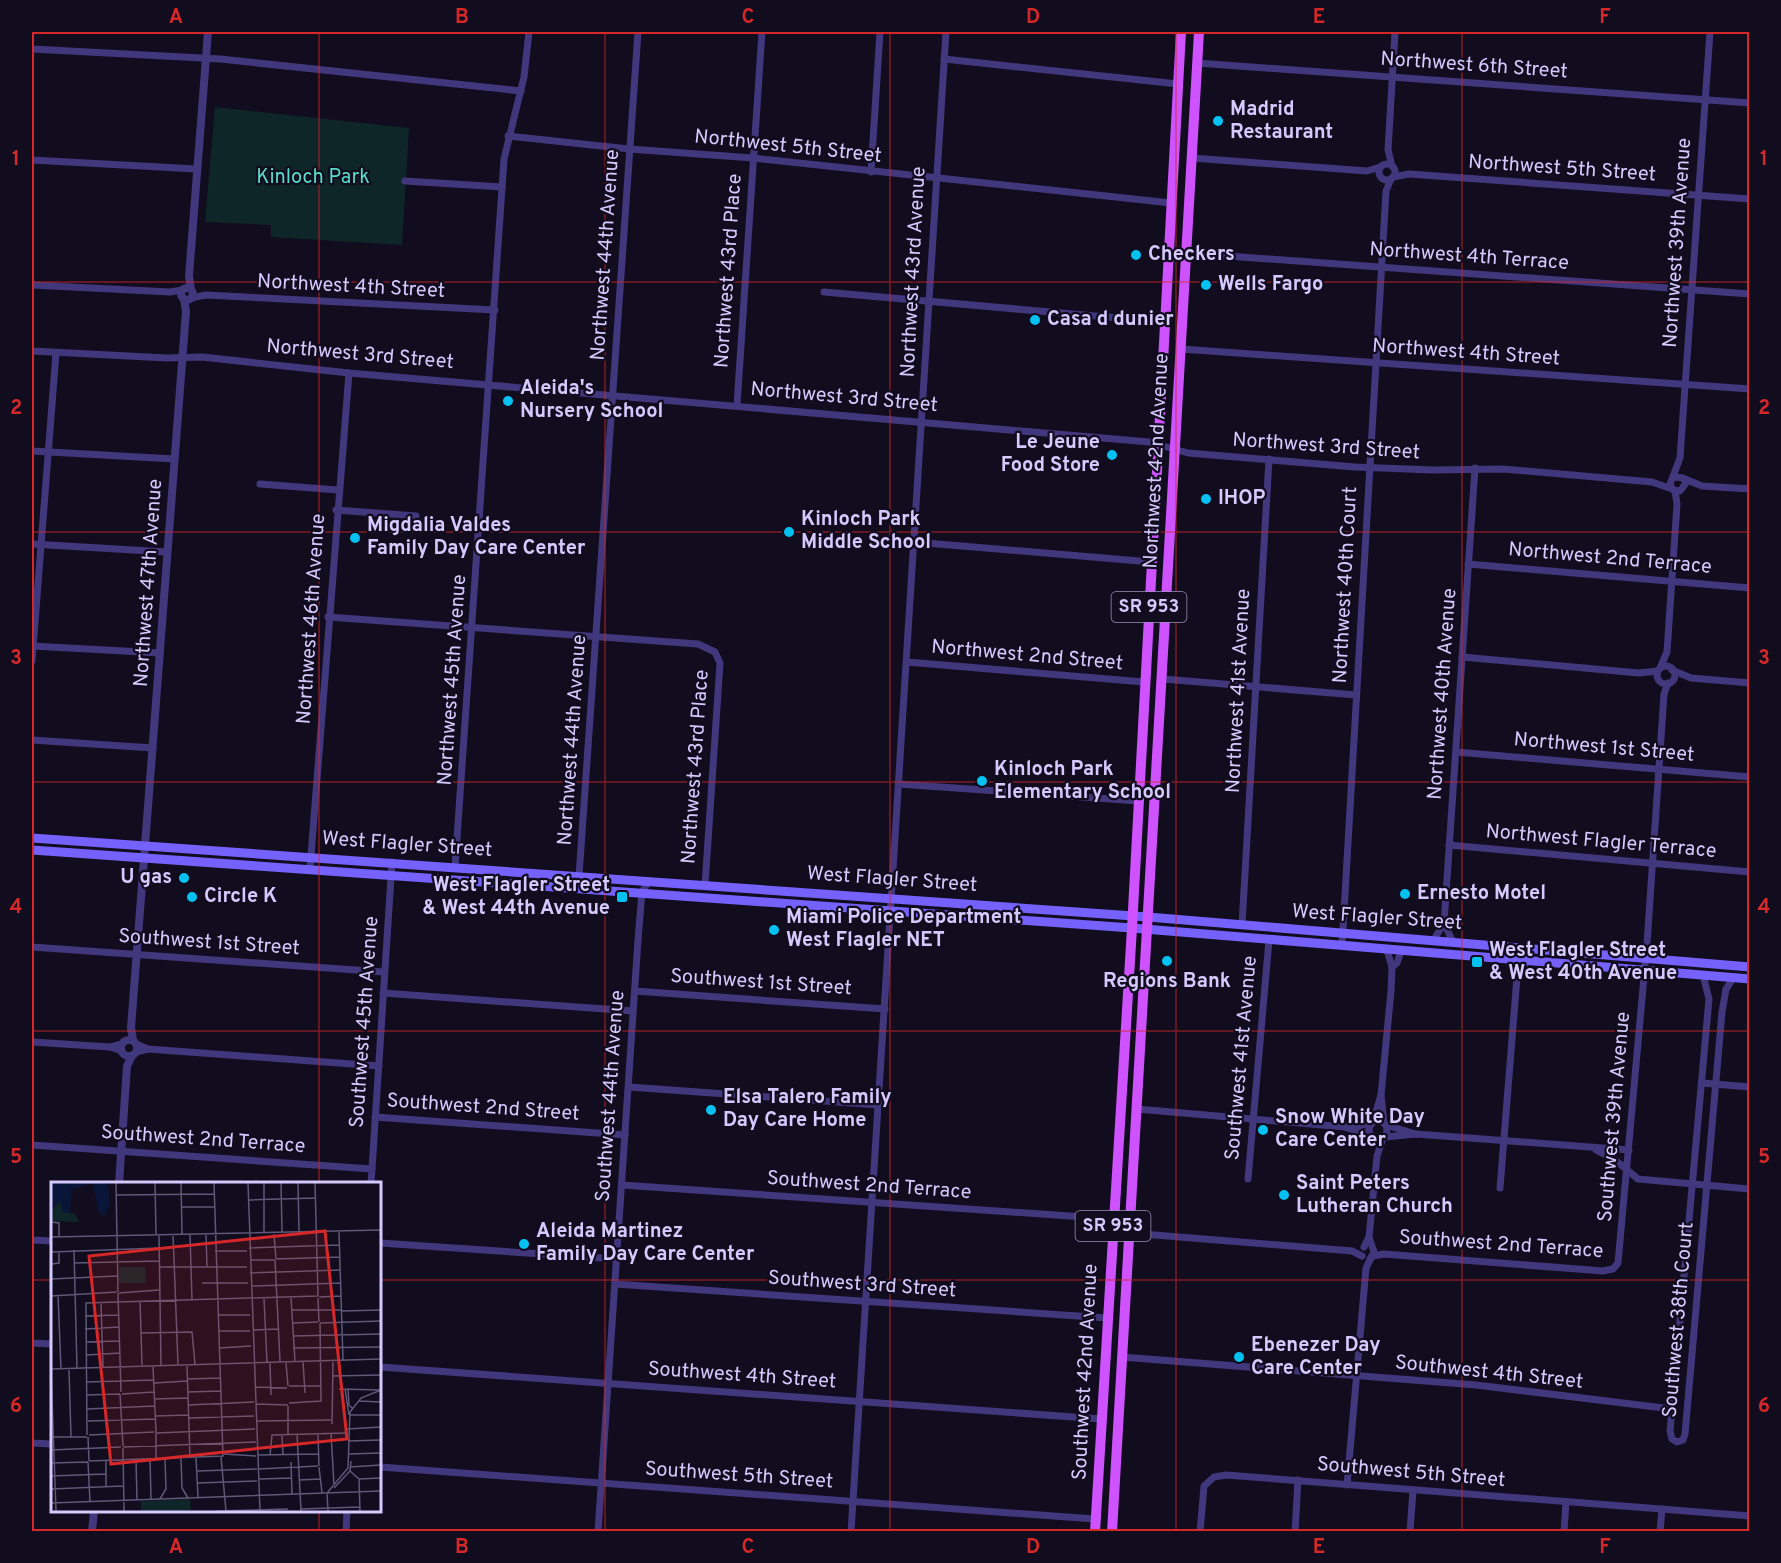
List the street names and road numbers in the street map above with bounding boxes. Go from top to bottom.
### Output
street label: Northwest 6th Street [1379,46,1569,86]
street label: Northwest 5th Street [693,124,883,170]
street label: Northwest 39th Avenue [1658,137,1698,349]
street label: Northwest 44th Avenue [586,149,626,361]
street label: Northwest 5th Street [1467,149,1657,189]
street label: Northwest 43rd Avenue [895,166,933,378]
street label: Northwest 43rd Place [709,173,749,369]
street label: Northwest 4th Terrace [1368,237,1570,277]
street label: Northwest 4th Street [256,269,446,305]
street label: Northwest 4th Street [1371,333,1561,373]
street label: Northwest 3rd Street [265,334,455,376]
street label: Northwest 42nd Avenue [1138,353,1176,569]
street label: Northwest 3rd Street [749,377,939,419]
street label: Northwest 3rd Street [1231,427,1421,467]
street label: Northwest 47th Avenue [129,478,169,688]
street label: Northwest 40th Court [1328,486,1364,684]
street label: Northwest 46th Avenue [292,513,332,725]
street label: Northwest 2nd Terrace [1507,537,1713,581]
street label: Northwest 45th Avenue [433,574,473,786]
street label: Northwest 40th Avenue [1423,587,1463,801]
street label: Northwest 41st Avenue [1221,588,1257,794]
road number: SR 953 [1112,592,1186,622]
street label: Northwest 44th Avenue [553,634,593,846]
street label: Northwest 2nd Street [930,635,1124,677]
street label: Northwest 43rd Place [676,669,716,865]
street label: Northwest 1st Street [1513,727,1695,769]
street label: Northwest Flagler Terrace [1484,819,1718,865]
street label: West Flagler Street [321,826,493,864]
street label: West Flagler Street [806,861,978,899]
street label: West Flagler Street [1291,899,1463,937]
street label: Southwest 45th Avenue [345,915,385,1129]
street label: Southwest 1st Street [117,924,301,962]
street label: Southwest 41st Avenue [1220,955,1264,1161]
street label: Southwest 1st Street [669,964,853,1002]
street label: Southwest 44th Avenue [591,989,631,1203]
street label: Southwest 39th Avenue [1593,1011,1637,1223]
street label: Southwest 2nd Street [386,1088,580,1128]
street label: Southwest 2nd Terrace [100,1120,306,1160]
street label: Southwest 2nd Terrace [766,1166,972,1206]
road number: SR 953 [1076,1211,1150,1241]
street label: Southwest 38th Court [1657,1221,1701,1419]
street label: Southwest 2nd Terrace [1398,1225,1604,1265]
street label: Southwest 42nd Avenue [1067,1263,1105,1481]
street label: Southwest 3rd Street [767,1265,957,1305]
street label: Southwest 4th Street [1394,1350,1584,1396]
street label: Southwest 4th Street [647,1356,837,1396]
street label: Southwest 5th Street [1316,1452,1506,1494]
street label: Southwest 5th Street [644,1456,834,1496]

